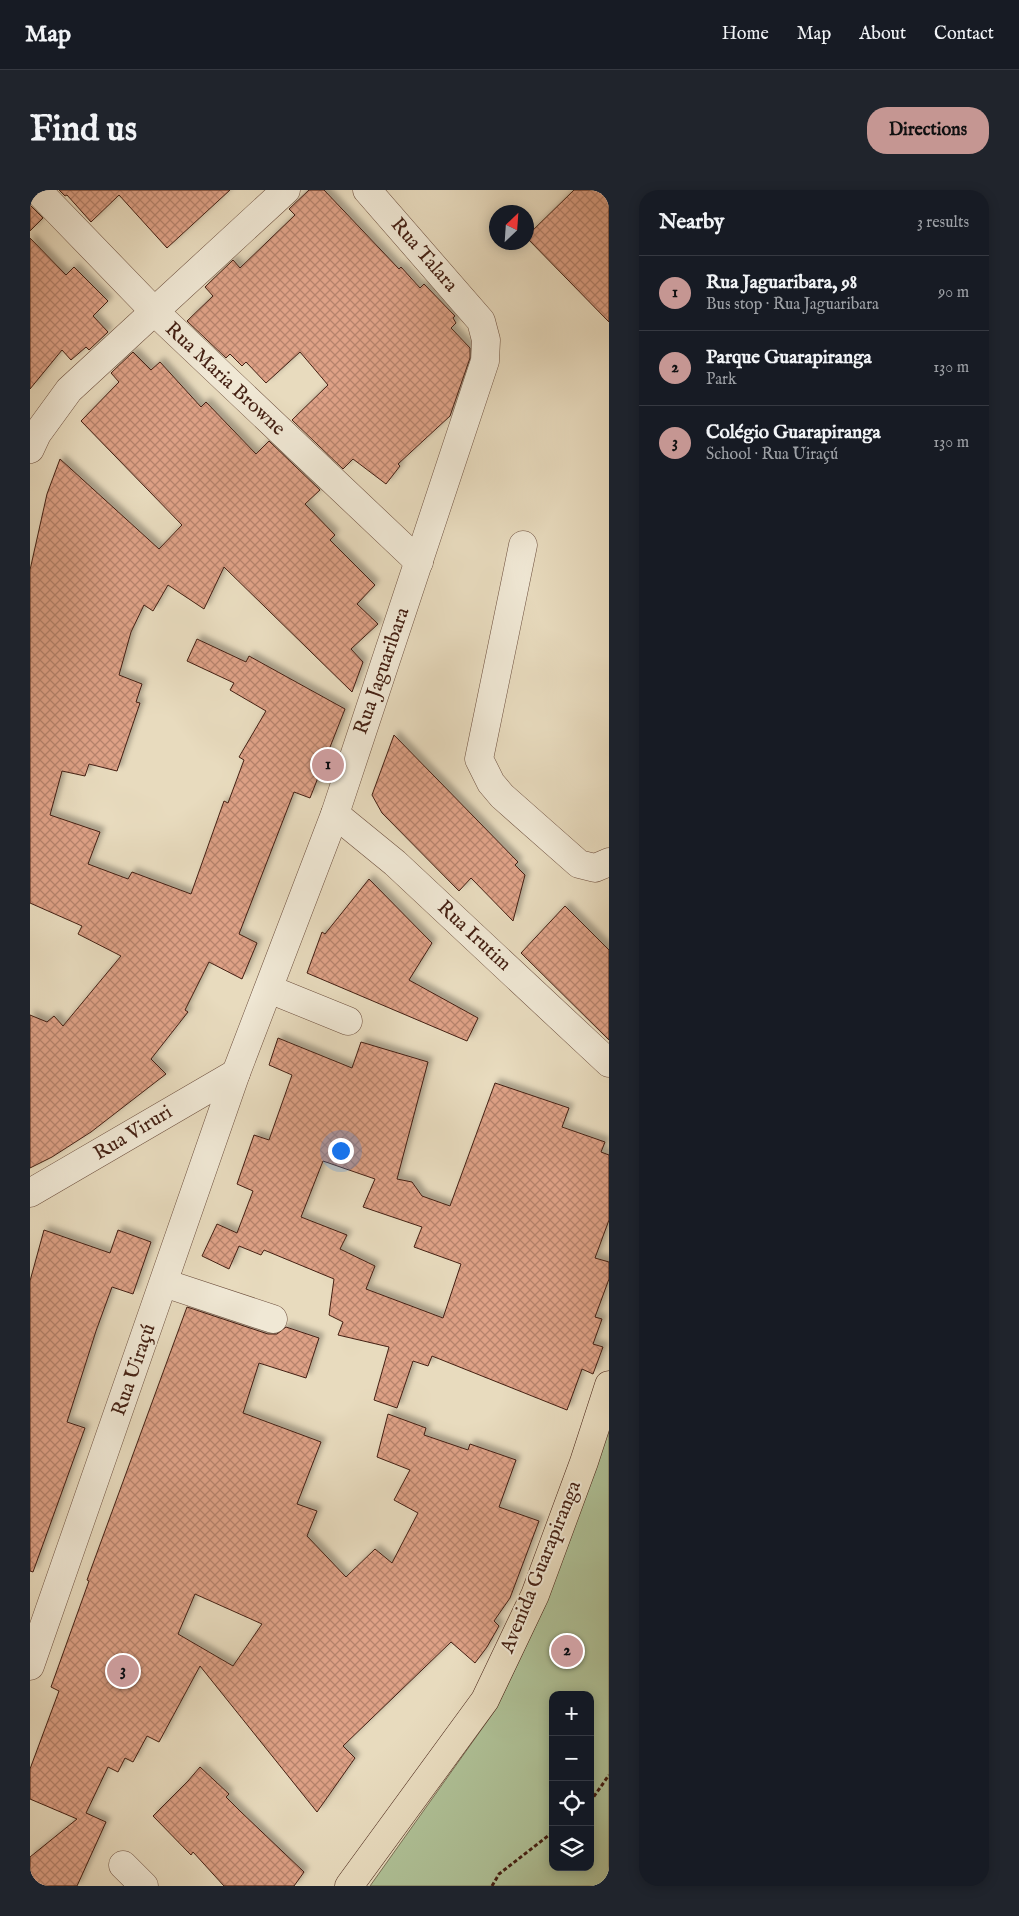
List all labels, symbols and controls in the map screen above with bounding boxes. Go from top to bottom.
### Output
text: Map [25,19,71,50]
text: Home [722,23,769,46]
text: Map [797,23,831,46]
text: About [859,23,906,46]
text: Contact [934,23,994,46]
button: Directions [867,107,989,154]
text: Find us [30,108,137,153]
north arrow [489,205,534,250]
text: Nearby [659,209,724,236]
street label: Rua Talara [385,213,463,298]
text: 3 results [917,213,969,233]
text: Rua Jaguaribara, 98 [706,271,857,295]
text: 1 [672,283,678,303]
text: 90 m [938,283,969,303]
text: Bus stop · Rua Jaguaribara [706,295,879,315]
street label: Rua Maria Browne [160,317,290,441]
text: Parque Guarapiranga [706,346,872,370]
text: 2 [671,358,679,378]
text: 130 m [933,358,969,378]
text: Park [706,370,736,390]
text: Colégio Guarapiranga [706,421,881,445]
text: 3 [672,433,678,453]
text: 130 m [933,433,969,453]
text: School · Rua Uiraçú [706,445,838,465]
street label: Rua Jaguaribara [349,604,416,738]
pin: 1 [312,746,344,784]
street label: Rua Irutim [432,895,516,977]
street label: Rua Viruri [89,1100,177,1166]
your location [328,1138,354,1164]
street label: Rua Uiraçú [107,1321,161,1419]
street label: Avenida Guarapiranga [495,1477,587,1658]
pin: 2 [551,1632,583,1670]
pin: 3 [107,1652,139,1690]
map controls [549,1691,594,1871]
button: + [549,1691,594,1736]
button: − [549,1736,594,1781]
button: locate [549,1781,594,1826]
button: layers [549,1826,594,1871]

